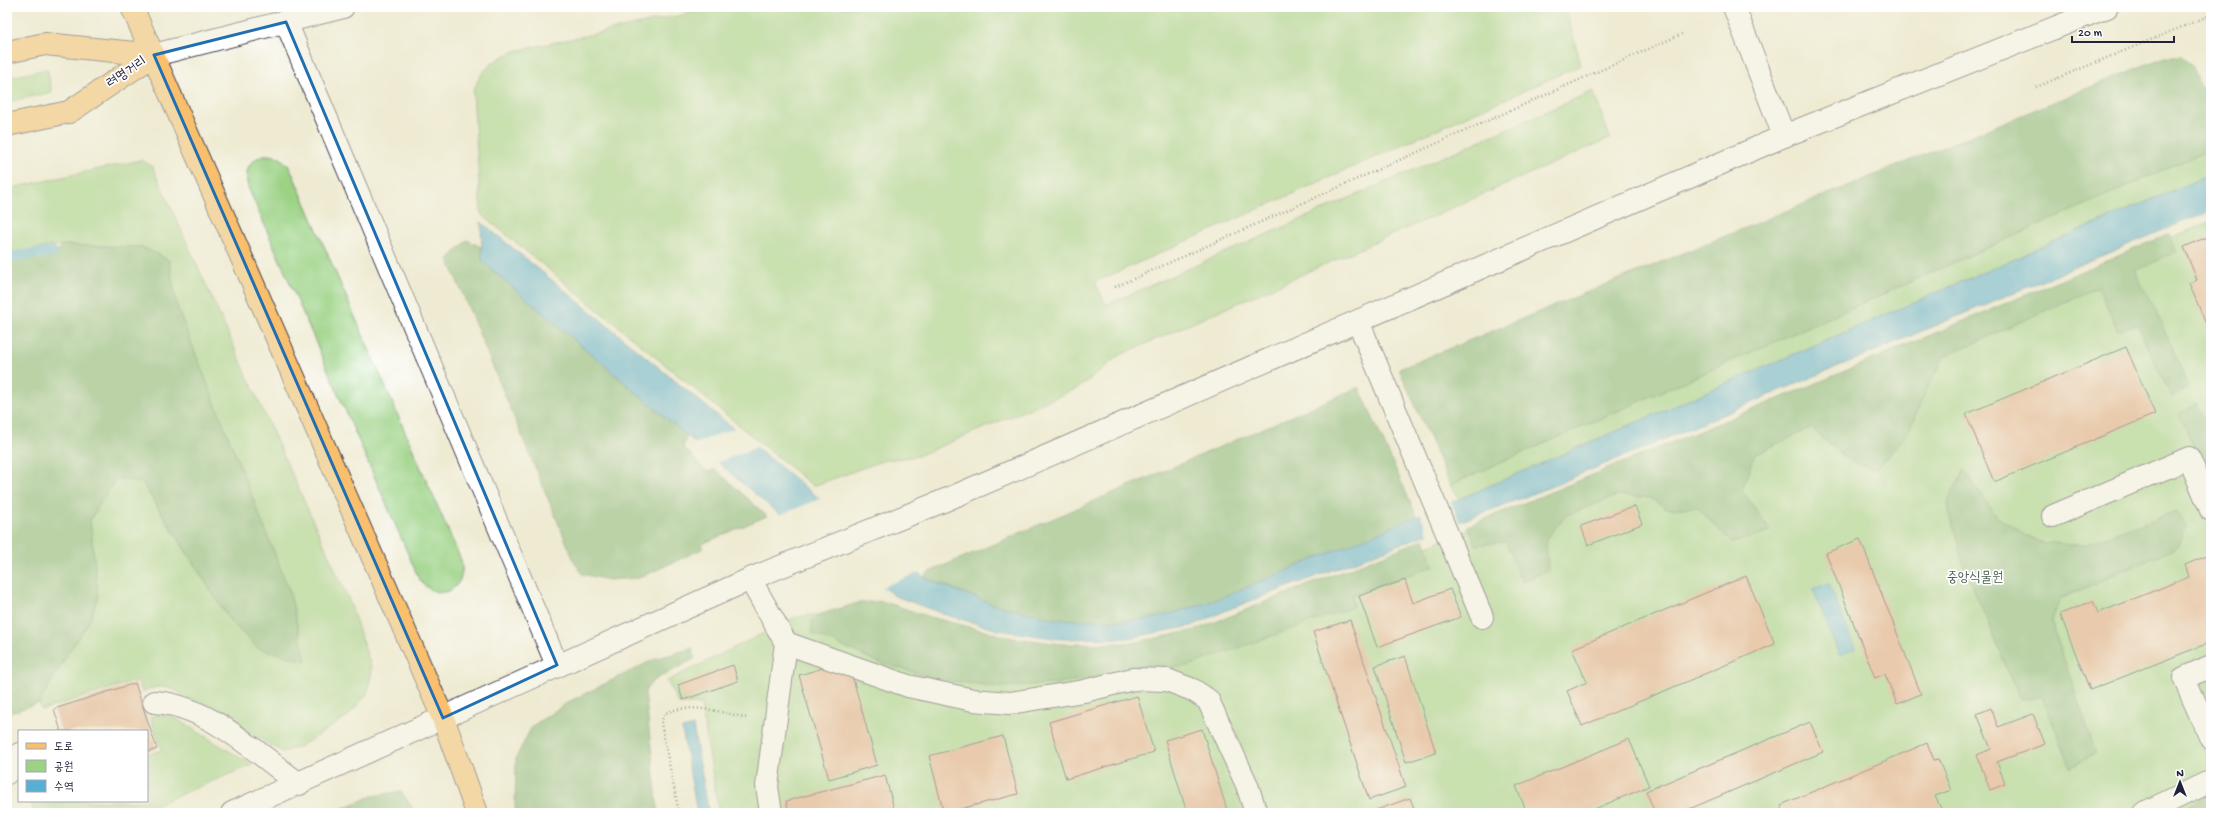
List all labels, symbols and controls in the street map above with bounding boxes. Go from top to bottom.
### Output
scale bar [2072,18,2174,44]
text: 20 m [2078,27,2103,41]
street label: 려명거리 [104,53,150,93]
park label: 중앙식물원 [1947,570,2003,587]
legend [18,730,148,802]
text: 도로 [54,741,73,755]
text: 공원 [54,761,73,775]
north arrow [2160,762,2200,802]
text: N [2176,768,2184,780]
text: 수역 [54,780,74,795]

